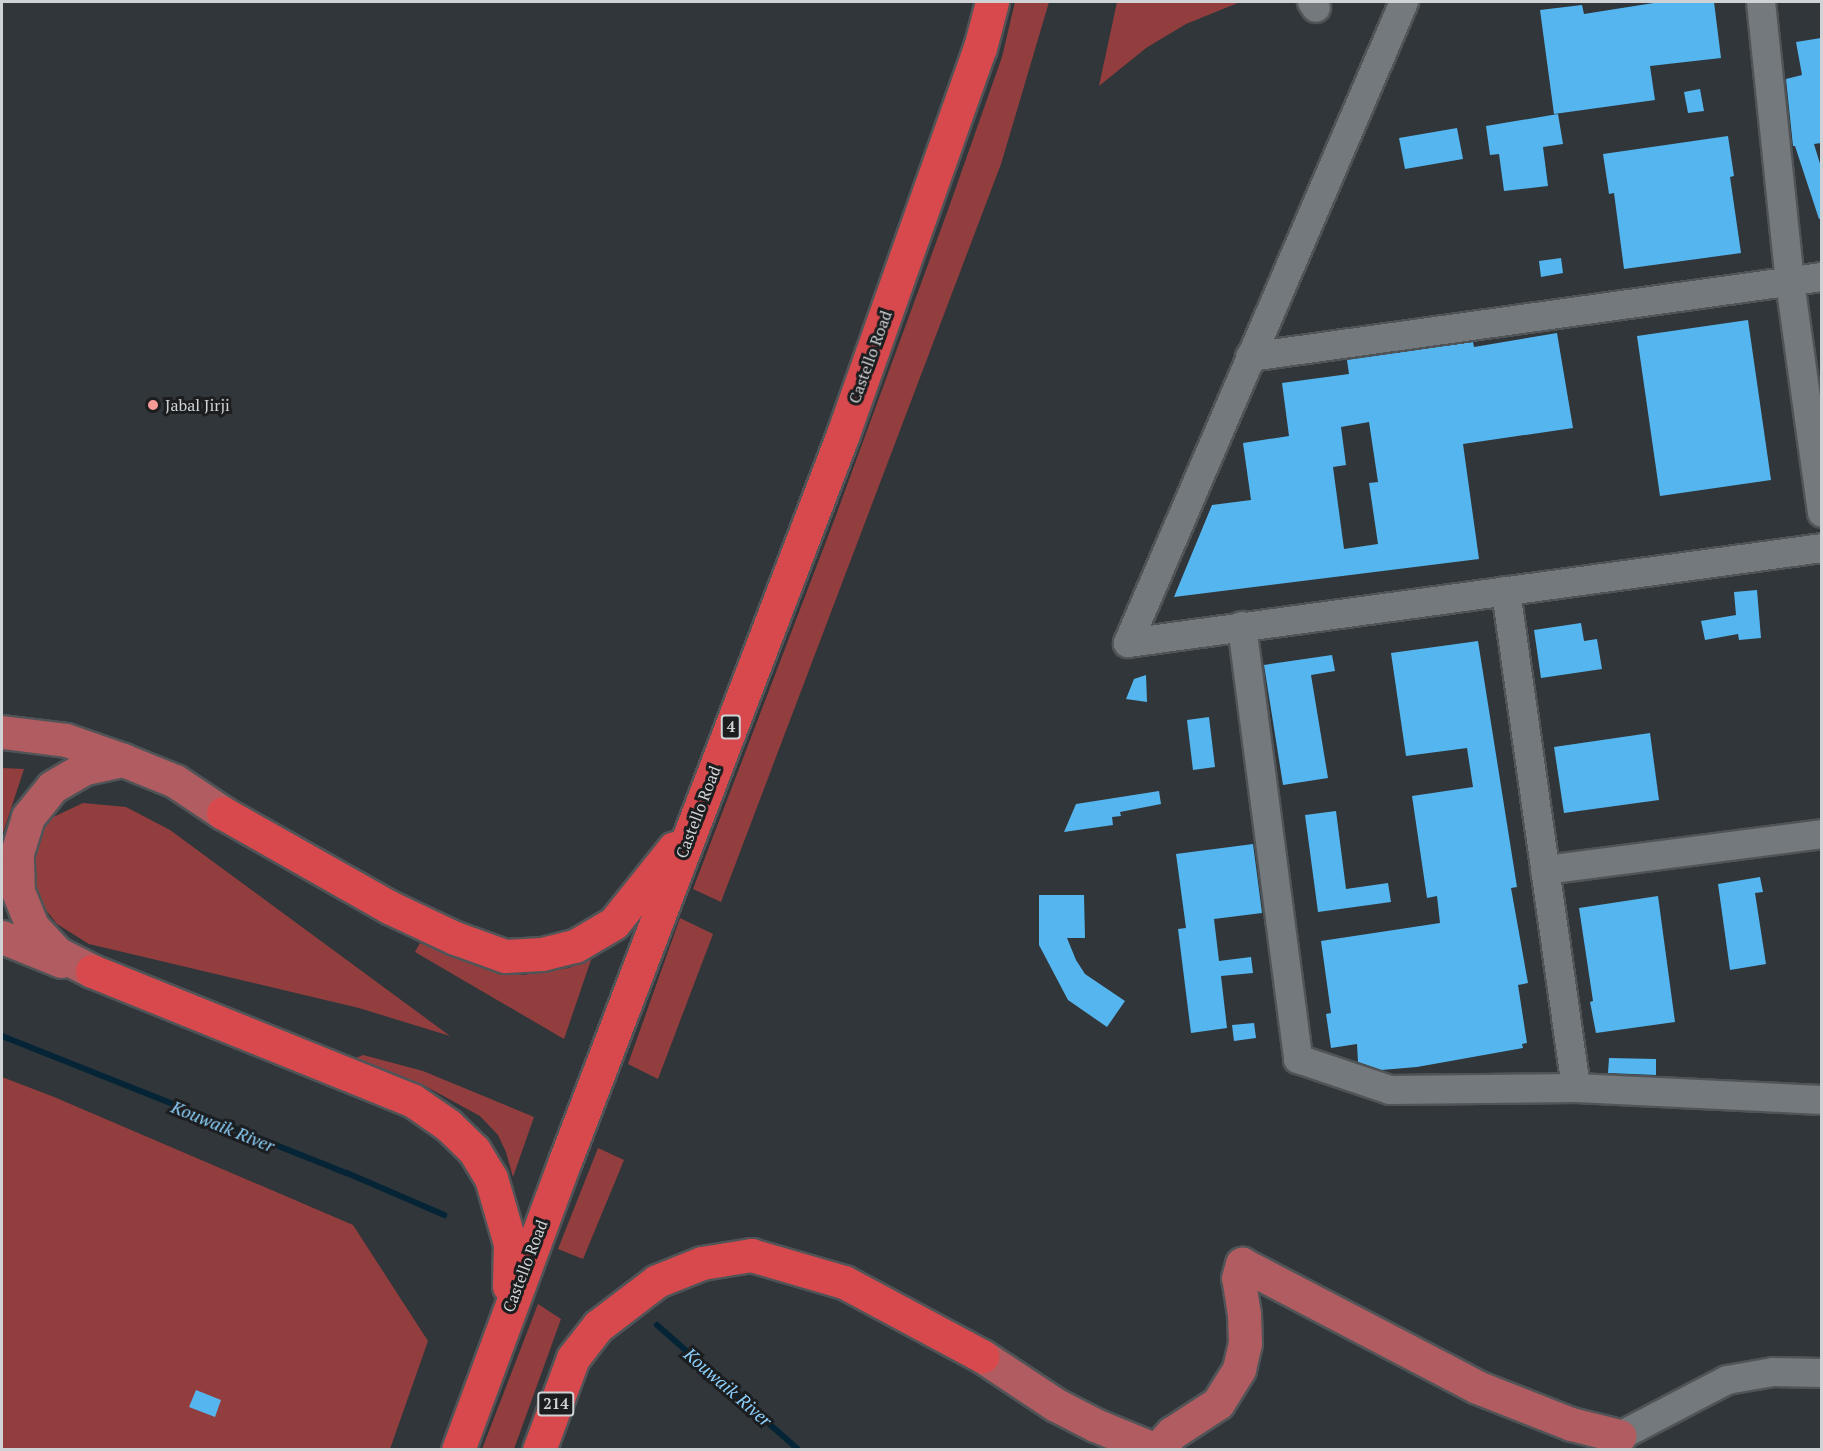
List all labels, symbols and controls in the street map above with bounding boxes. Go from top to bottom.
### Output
street label: Castello Road [844,308,896,406]
place label: Jabal Jirji [165,395,230,415]
marker: Jabal Jirji [146,398,160,412]
road number: 4 [720,715,742,739]
street label: Castello Road [672,763,724,861]
water label: Kouwaik River [168,1096,278,1156]
street label: Castello Road [499,1217,551,1315]
water label: Kouwaik River [680,1343,776,1431]
road number: 214 [536,1392,576,1416]

